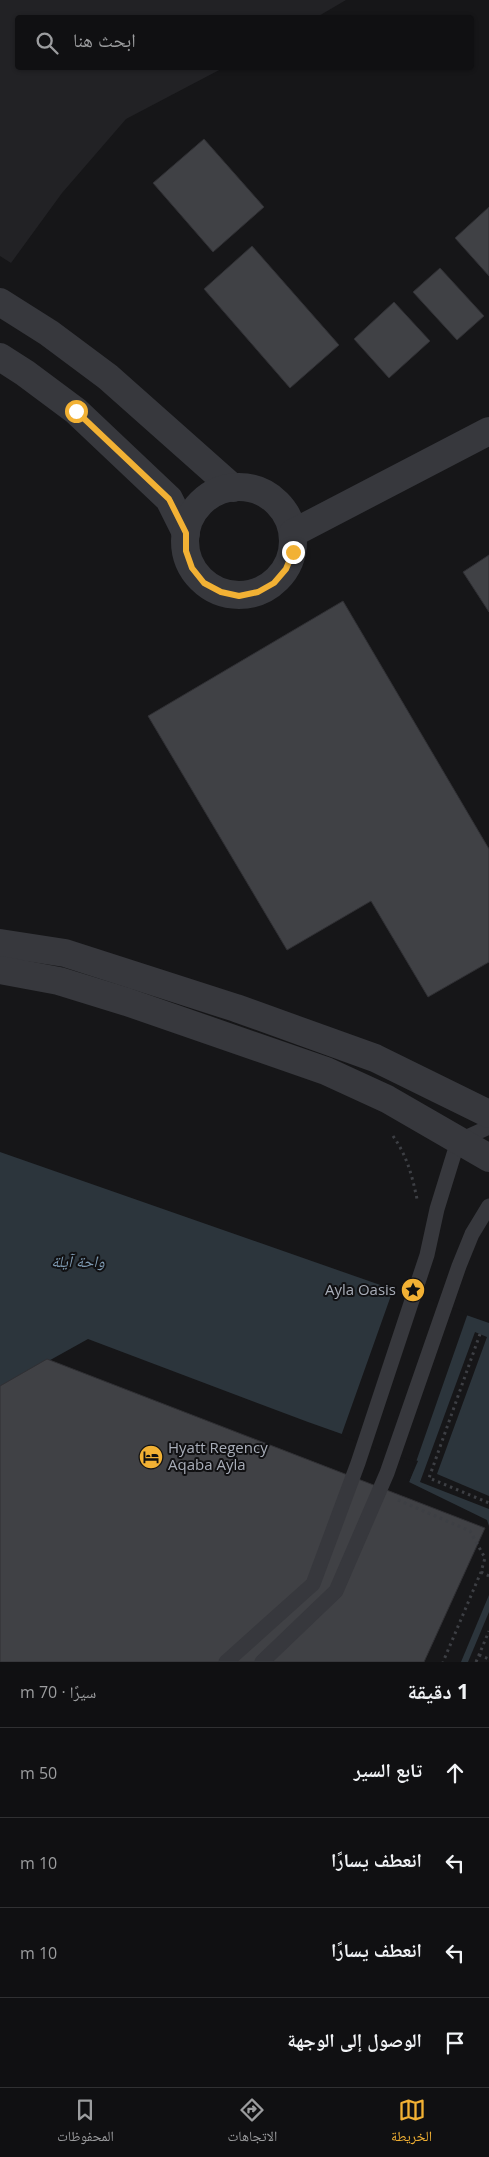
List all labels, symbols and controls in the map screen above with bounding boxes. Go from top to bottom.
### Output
search box [15,15,474,70]
text: ابحث هنا [73,27,136,53]
icon: search [33,29,61,57]
route start [65,400,88,423]
route end [282,541,305,564]
water label: واحة آيلة [51,1250,105,1272]
place icon: Ayla Oasis [400,1277,426,1303]
place label: Ayla Oasis [325,1279,396,1299]
place label: Hyatt Regency Aqaba Ayla [168,1437,268,1474]
hotel icon: Hyatt Regency Aqaba Ayla [138,1444,164,1470]
text: 1 دقيقة [407,1677,469,1705]
text: سيرًا · 70 m [20,1681,96,1703]
text: تابع السير [354,1757,422,1783]
icon: ahead [441,1759,469,1787]
text: 50 m [20,1762,57,1784]
text: انعطف يسارًا [331,1847,422,1873]
icon: left [441,1849,469,1877]
text: 10 m [20,1852,57,1874]
text: انعطف يسارًا [331,1937,422,1963]
icon: left [441,1939,469,1967]
text: 10 m [20,1942,57,1964]
text: الوصول إلى الوجهة [287,2027,422,2053]
icon: arrive [441,2029,469,2057]
tab: المحفوظات [57,2096,114,2150]
tab: الاتجاهات [228,2096,277,2150]
tab: الخريطة [391,2096,432,2150]

